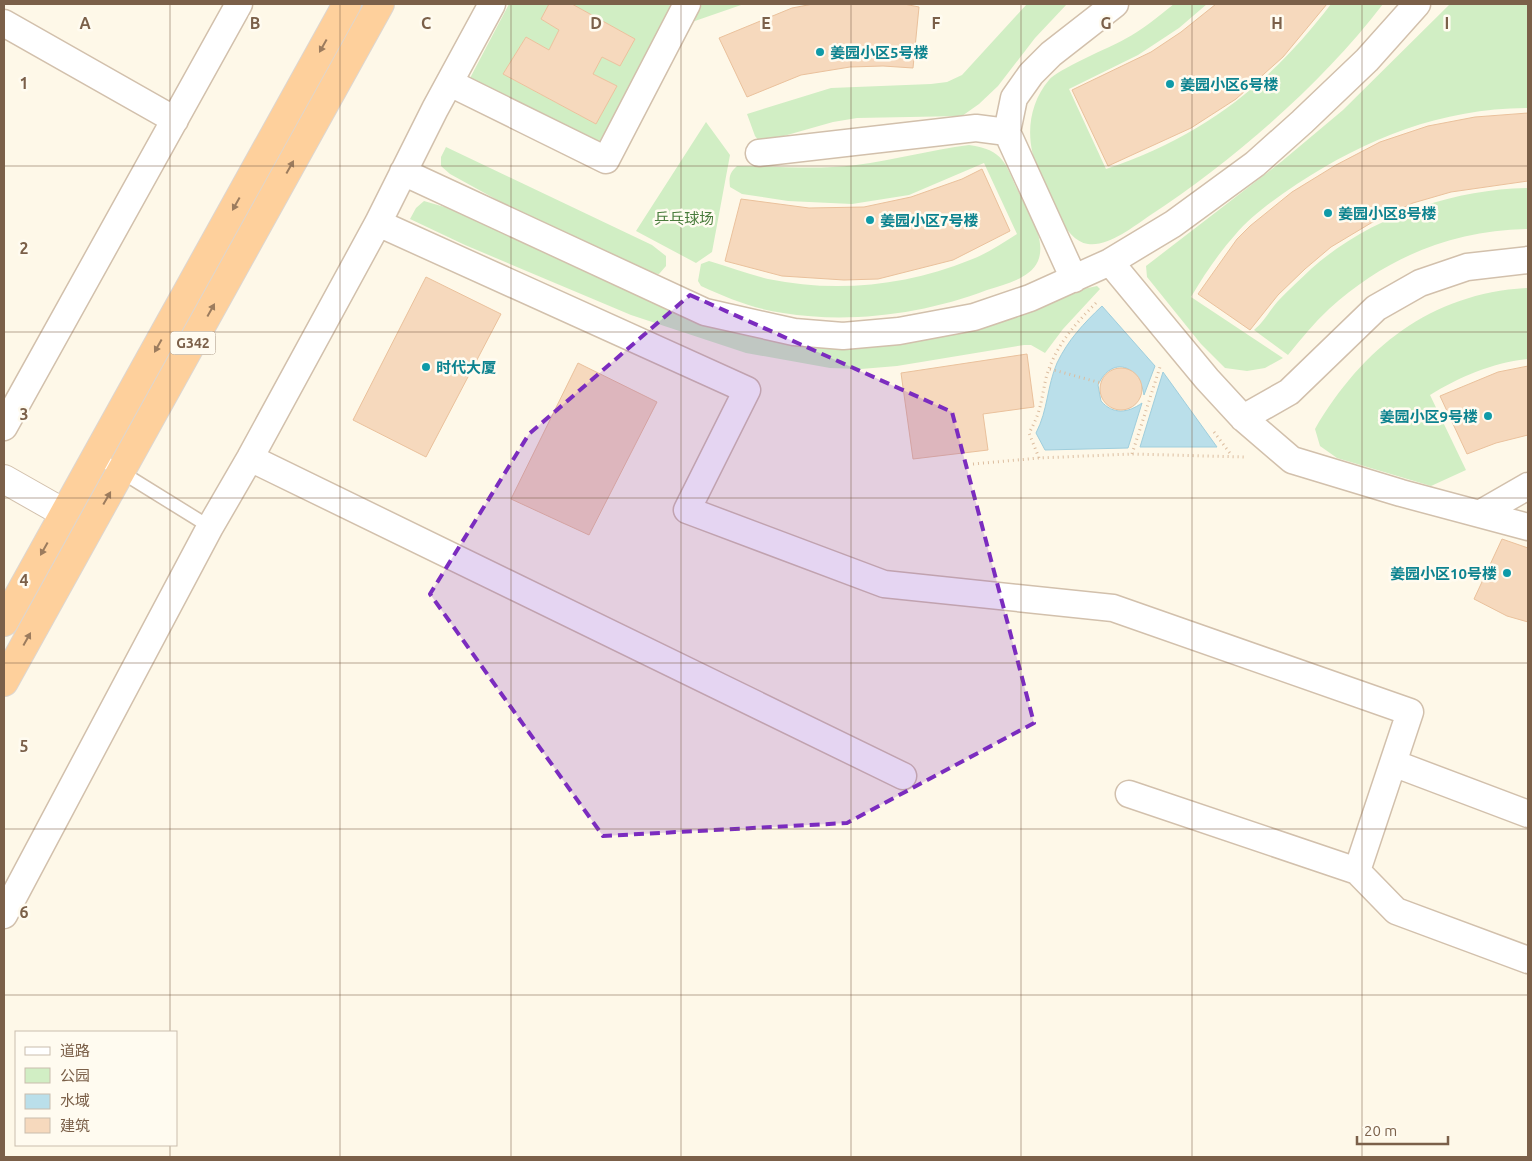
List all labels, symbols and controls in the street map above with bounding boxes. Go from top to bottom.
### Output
text: A [79,14,91,32]
text: B [250,14,260,32]
text: C [421,14,431,32]
text: D [590,14,602,32]
text: E [761,14,771,32]
text: F [932,14,941,32]
text: G [1100,14,1112,32]
text: H [1271,14,1283,32]
text: I [1445,14,1449,32]
one-way arrow [319,40,328,53]
place label: 姜园小区5号楼 [830,44,928,61]
marker: 姜园小区5号楼 [814,46,826,58]
text: 1 [19,74,29,92]
place label: 姜园小区6号楼 [1180,76,1278,93]
marker: 姜园小区6号楼 [1164,78,1176,90]
one-way arrow [286,160,294,175]
one-way arrow [232,197,241,211]
place label: 姜园小区8号楼 [1338,205,1436,222]
marker: 姜园小区8号楼 [1322,207,1334,219]
park label: 乒乓球场 [654,210,714,227]
place label: 姜园小区7号楼 [880,212,978,229]
marker: 姜园小区7号楼 [864,214,876,226]
text: 2 [19,239,29,257]
one-way arrow [207,302,215,317]
road number: G342 [170,332,216,354]
one-way arrow [154,339,162,354]
place label: 时代大厦 [436,359,496,376]
marker: 时代大厦 [420,361,432,373]
text: 3 [19,405,29,423]
place label: 姜园小区9号楼 [1380,408,1478,425]
marker: 姜园小区9号楼 [1482,410,1494,422]
one-way arrow [102,491,111,504]
one-way arrow [40,542,49,556]
place label: 姜园小区10号楼 [1390,565,1497,582]
marker: 姜园小区10号楼 [1501,567,1513,579]
text: 4 [19,571,29,589]
one-way arrow [23,633,32,646]
text: 5 [19,737,29,755]
text: 6 [19,903,29,921]
legend [15,1031,178,1146]
text: 道路 [60,1042,90,1059]
text: 公园 [60,1067,90,1084]
text: 水域 [60,1092,90,1109]
scale bar [1357,1114,1448,1146]
text: 建筑 [60,1117,90,1134]
text: 20 m [1364,1122,1397,1139]

